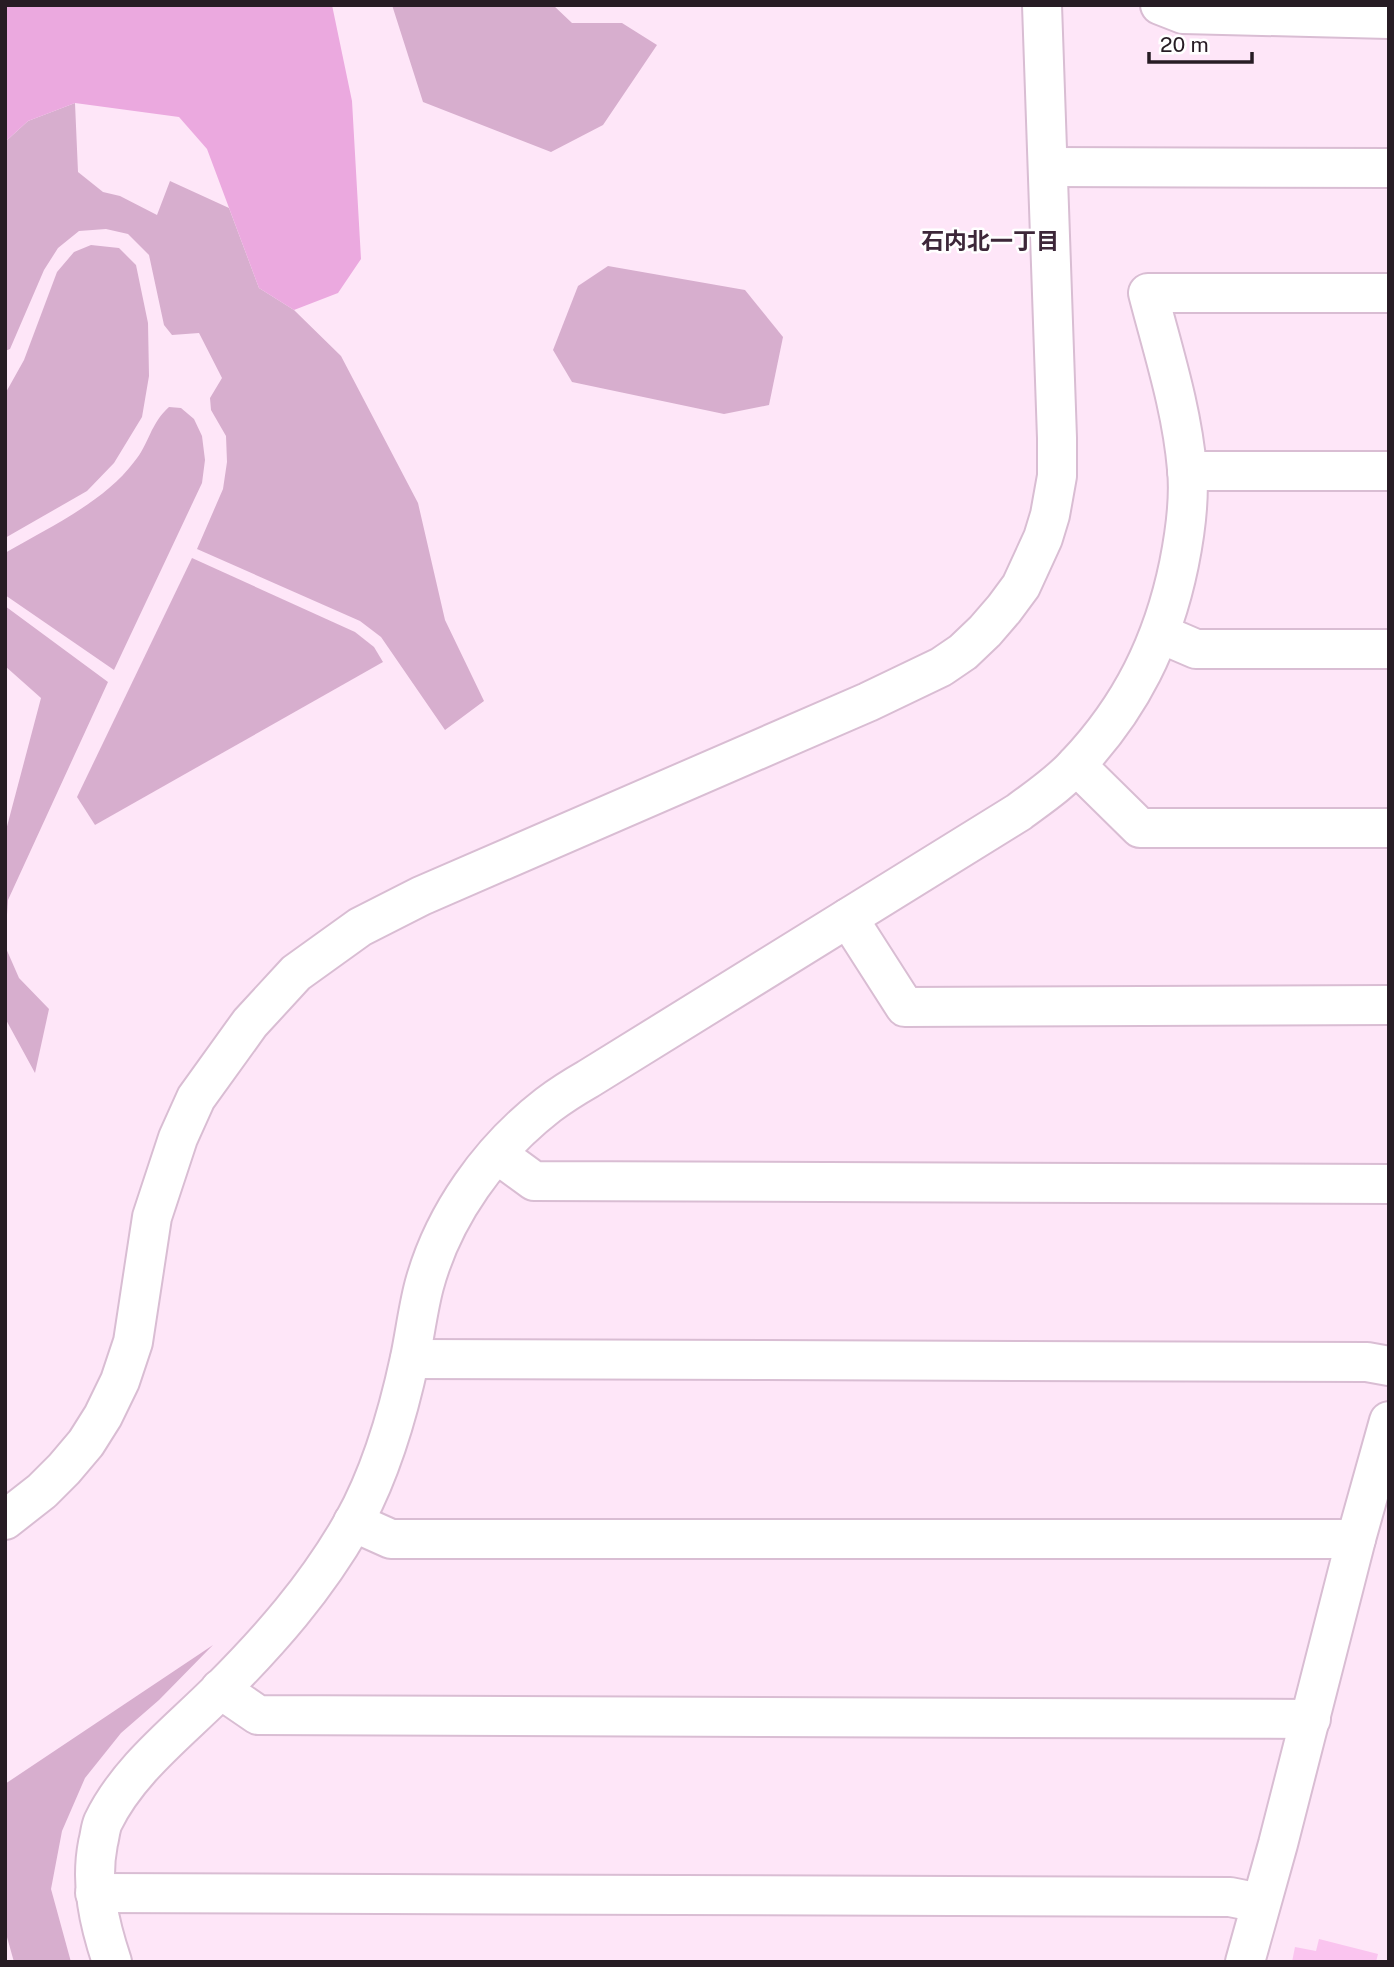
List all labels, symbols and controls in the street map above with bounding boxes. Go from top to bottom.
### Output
scale bar [1149,21,1252,65]
text: 20 m [1160,32,1209,57]
district label: 石内北一丁目 [921,227,1059,254]

